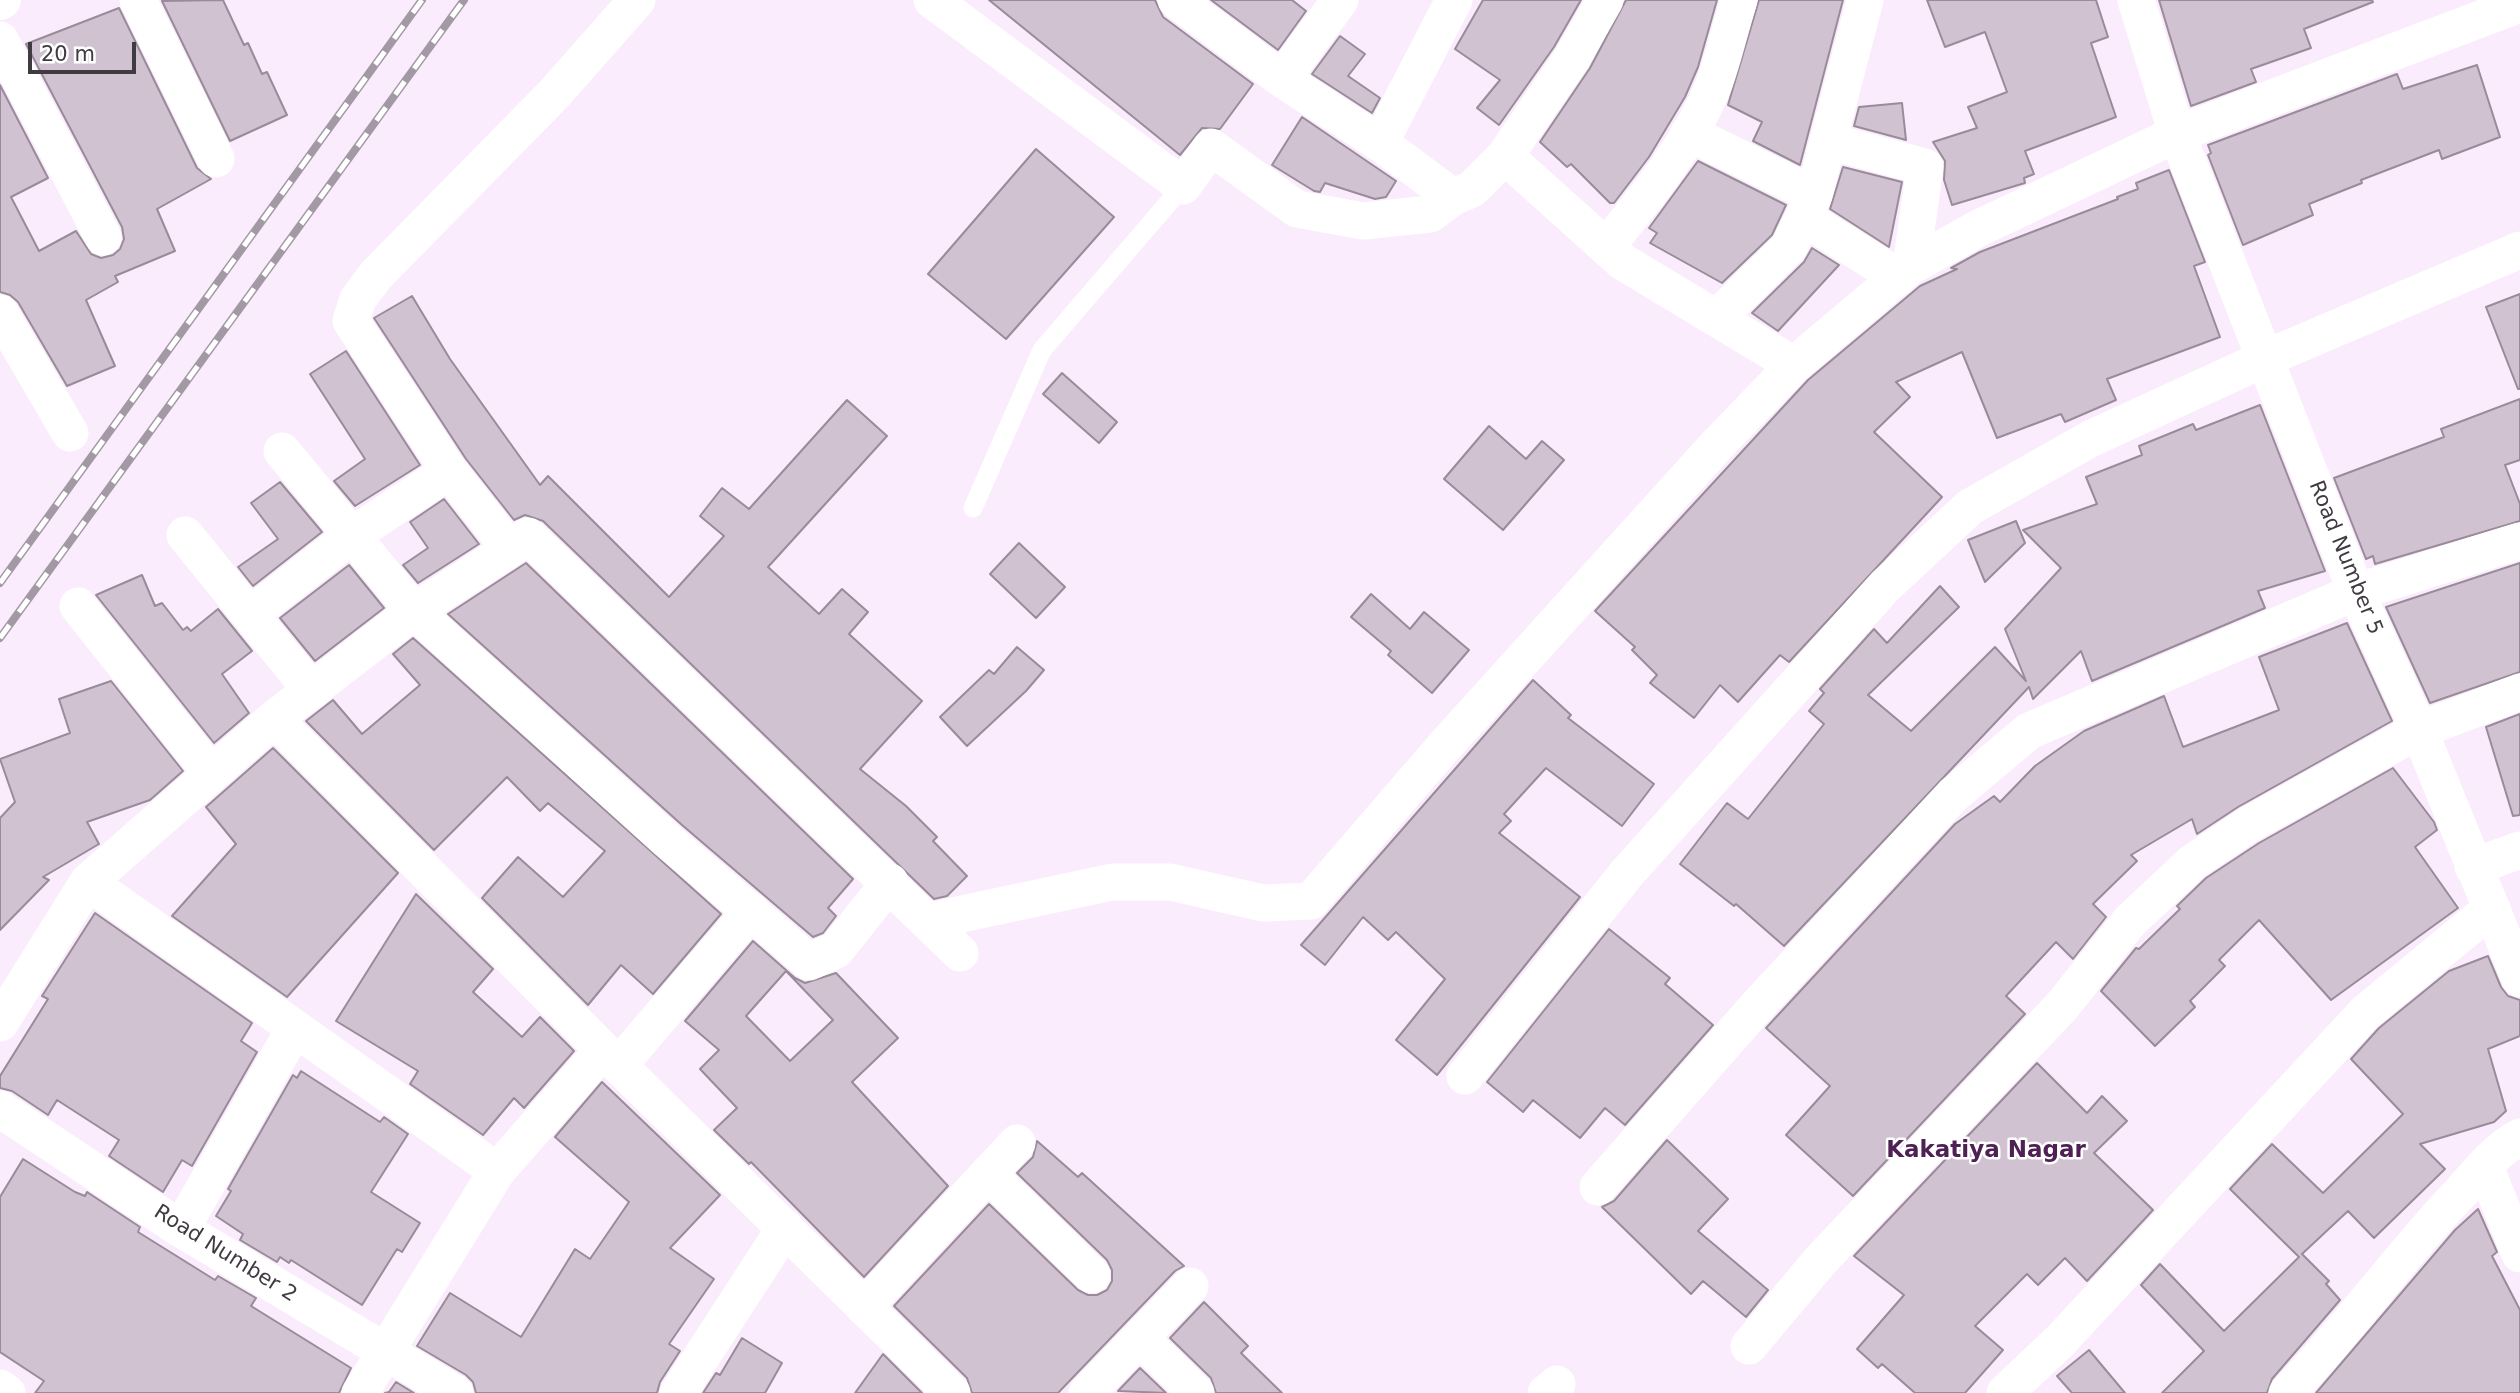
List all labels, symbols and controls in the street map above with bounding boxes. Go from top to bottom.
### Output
scale bar [32,28,140,72]
text: 20 m [41,42,95,66]
street label: Road Number 5 [2303,477,2387,639]
district label: Kakatiya Nagar [1886,1137,2086,1165]
street label: Road Number 2 [149,1200,301,1308]

